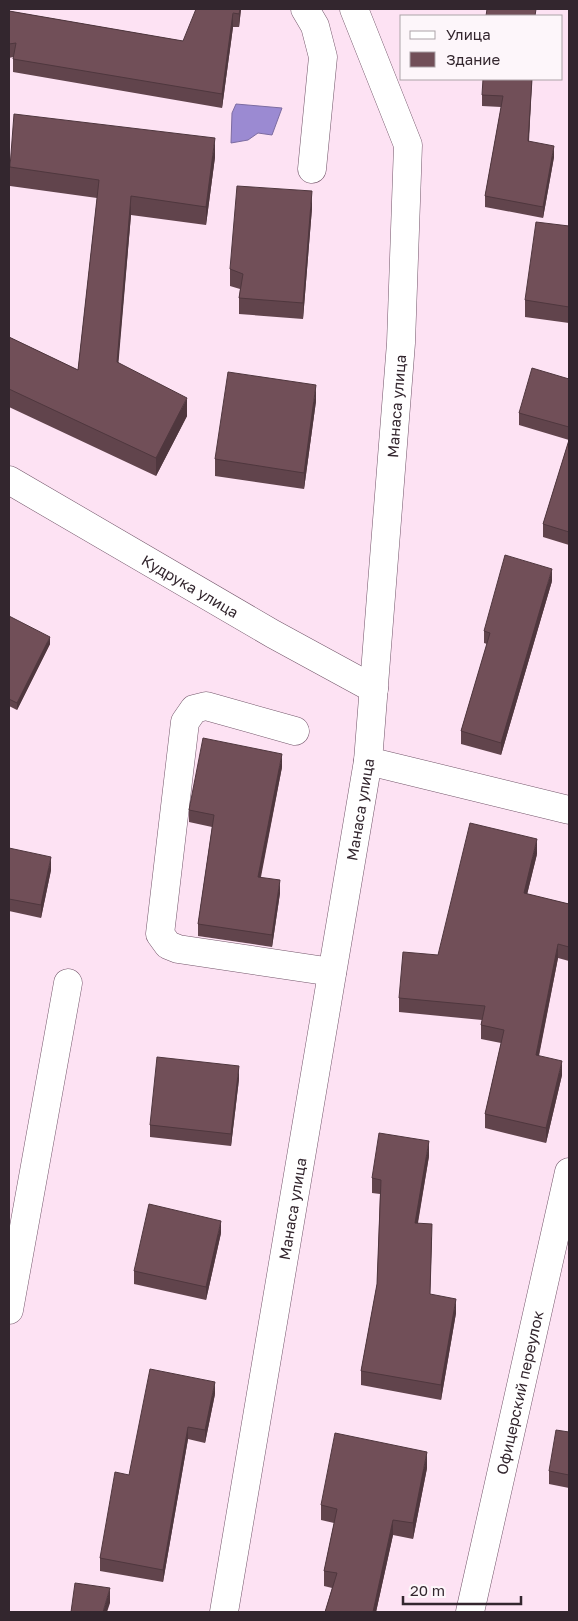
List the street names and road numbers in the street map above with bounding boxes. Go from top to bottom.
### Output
street label: Манаса улица [383,354,409,458]
street label: Кудрука улица [139,551,242,621]
street label: Манаса улица [342,757,377,862]
street label: Манаса улица [275,1156,310,1261]
street label: Офицерский переулок [492,1308,547,1476]

